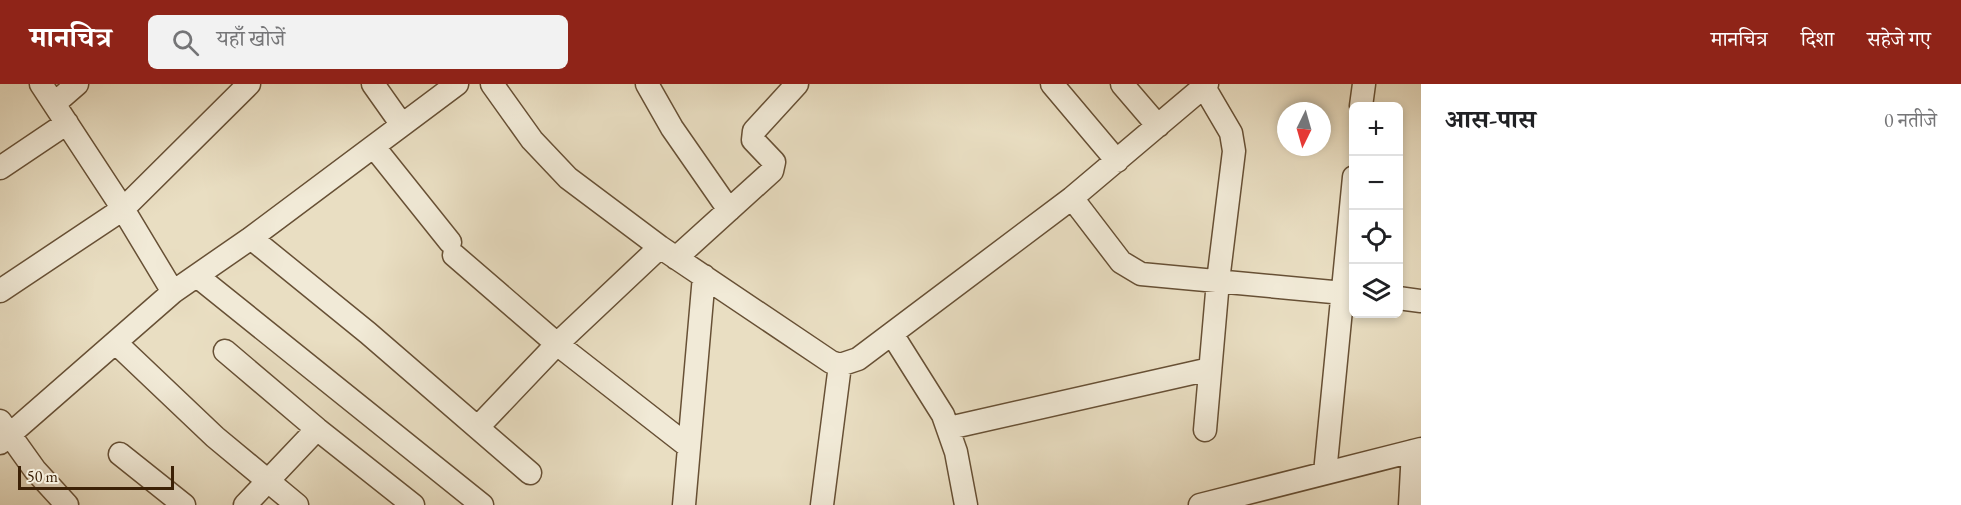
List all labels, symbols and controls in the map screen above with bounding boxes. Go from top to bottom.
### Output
search box [148,15,568,69]
text: मानचित्र [30,19,112,55]
text: यहाँ खोजें [217,24,285,53]
text: मानचित्र [1711,25,1768,52]
text: दिशा [1801,25,1834,52]
text: सहेजे गए [1867,25,1931,52]
icon: search [169,26,202,59]
north arrow [1277,102,1331,156]
map controls [1349,102,1403,318]
button: + [1349,102,1403,156]
text: आस-पास [1445,102,1536,136]
text: 0 नतीजे [1884,107,1937,133]
button: − [1349,156,1403,210]
button: locate [1349,210,1403,264]
button: layers [1349,264,1403,318]
scale bar [18,463,174,490]
text: 50 m [27,466,58,487]

